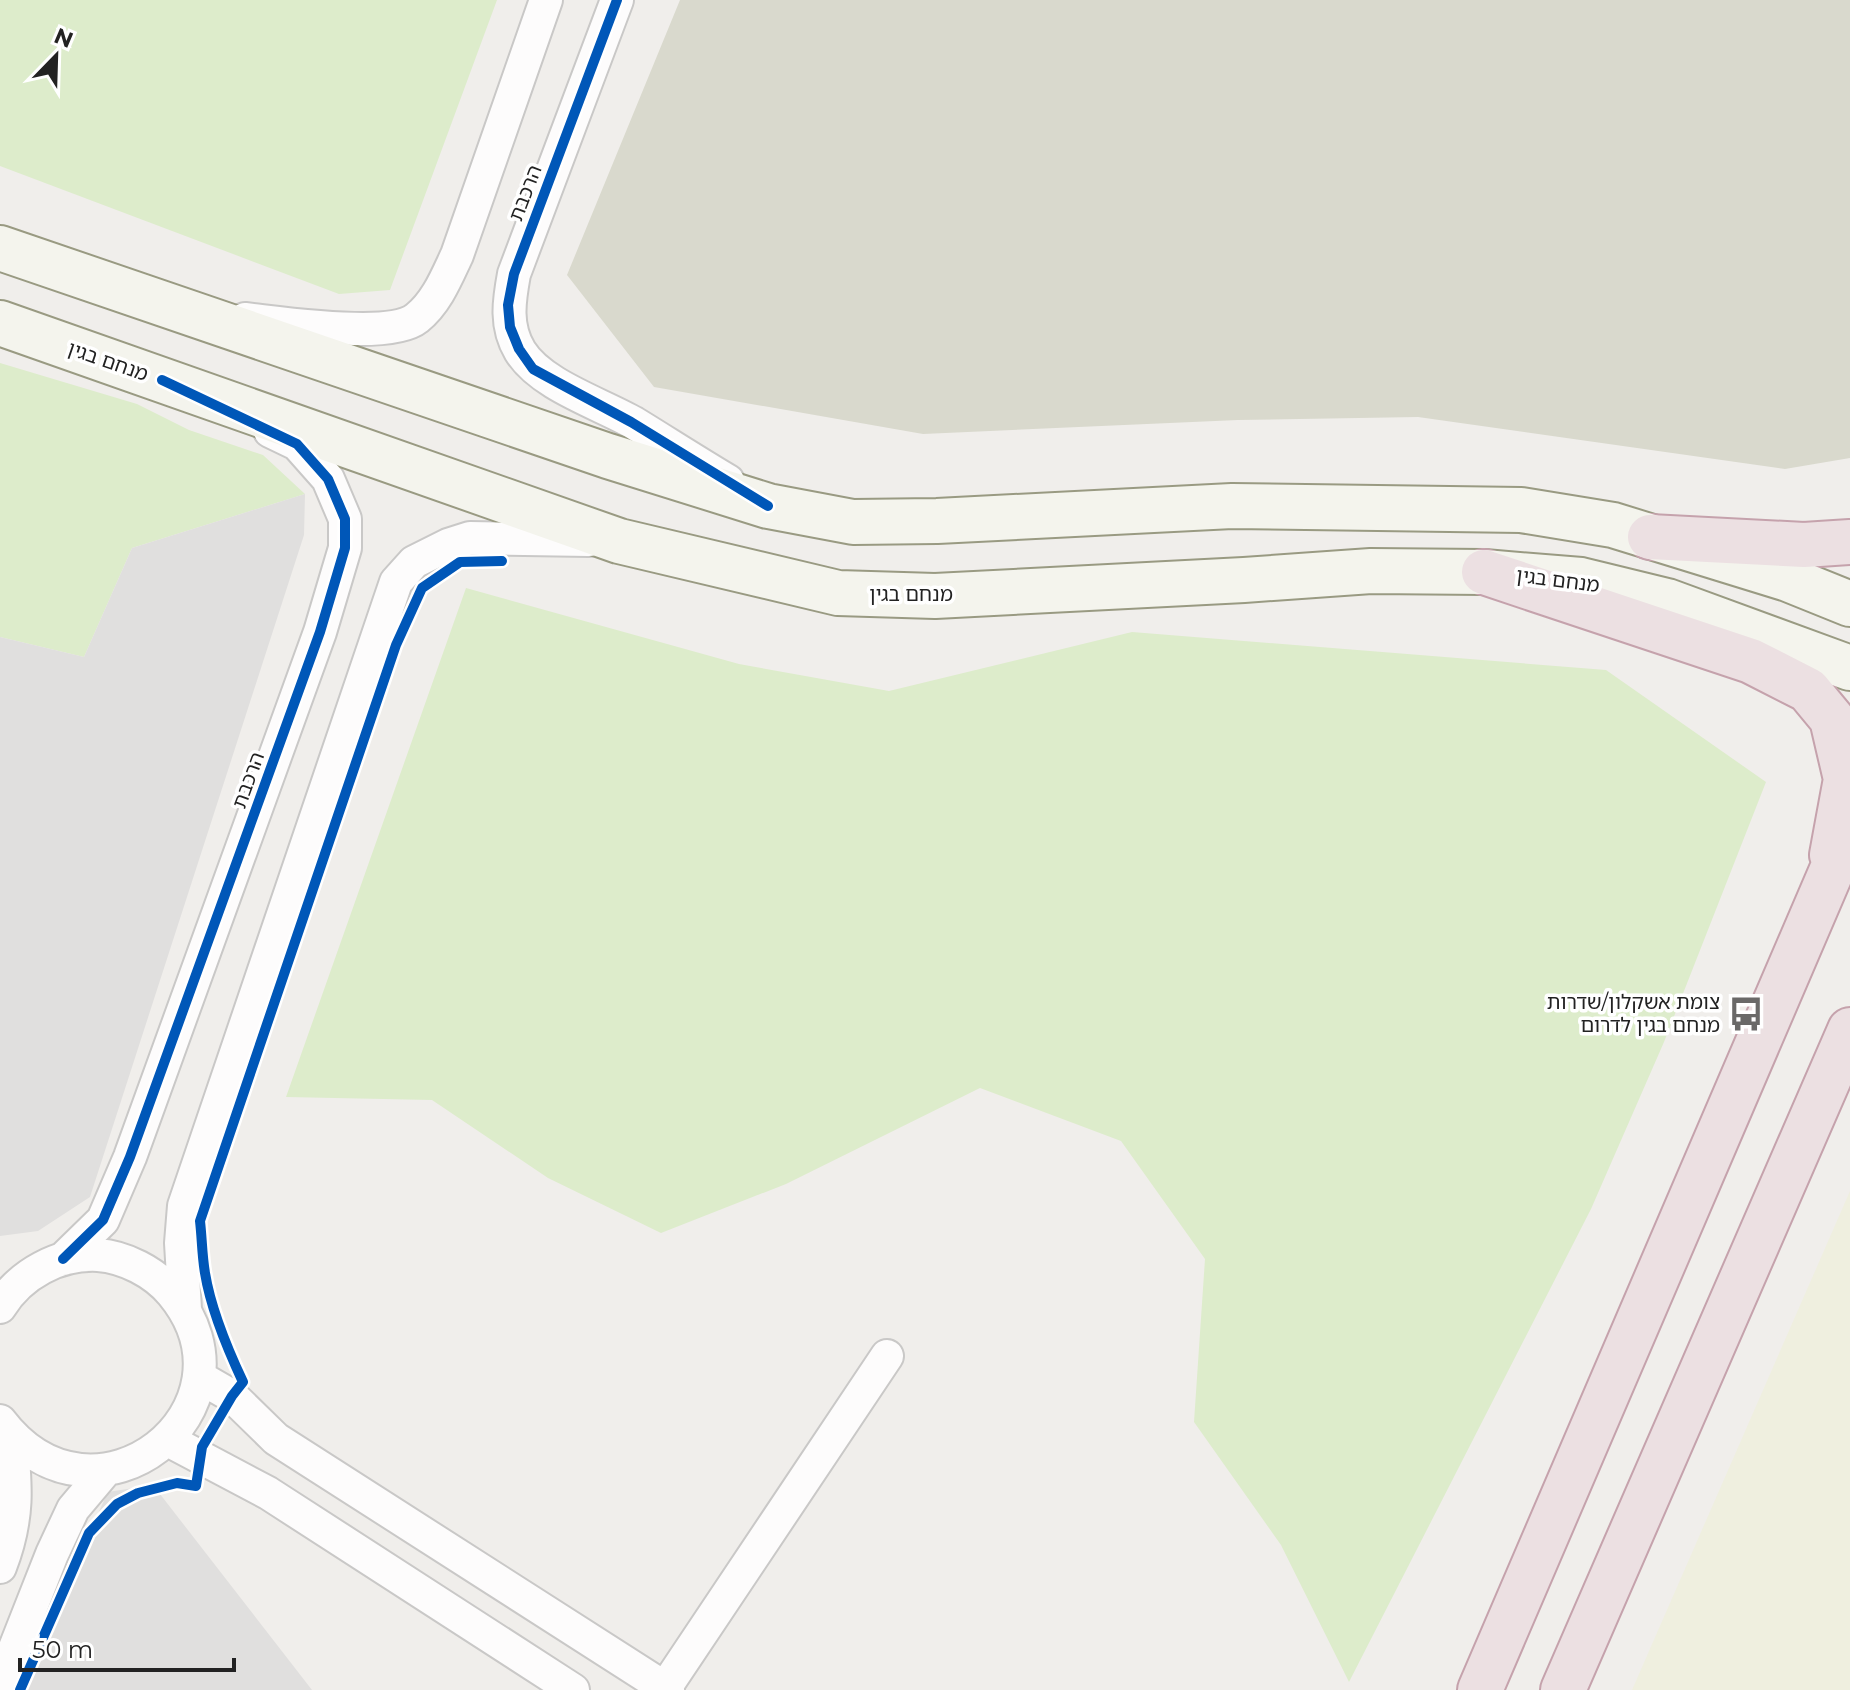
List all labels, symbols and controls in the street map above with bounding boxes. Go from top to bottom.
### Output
north arrow [16,16,96,96]
text: N [50,22,77,54]
street label: הרכבת [503,162,547,224]
street label: מנחם בגין [65,336,151,386]
street label: מנחם בגין [1515,563,1601,597]
street label: מנחם בגין [869,582,953,606]
street label: הרכבת [227,749,269,811]
place label: צומת אשקלון/שדרות מנחם בגין לדרום [1547,990,1720,1037]
bus stop icon: צומת אשקלון/שדרות מנחם בגין לדרום [1727,995,1765,1033]
scale bar [20,1622,234,1672]
text: 50 m [32,1635,93,1664]

